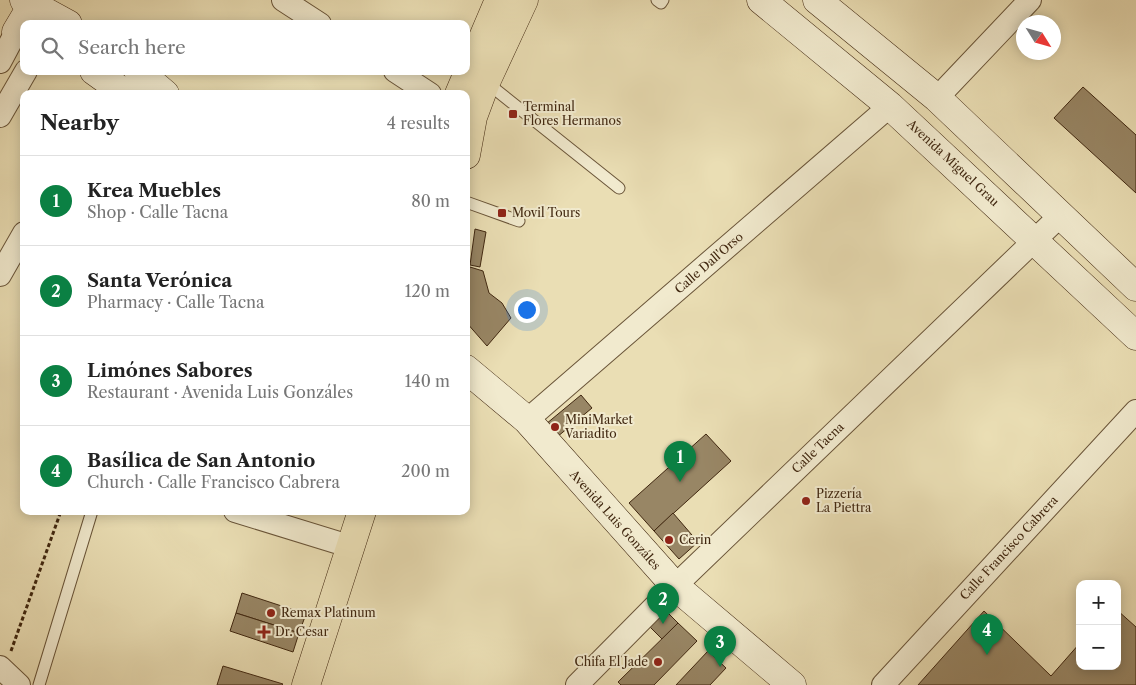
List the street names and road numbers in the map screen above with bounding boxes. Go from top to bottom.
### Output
street label: Avenida Miguel Grau [904,115,1003,210]
street label: Calle Dall'Orso [671,229,746,296]
street label: Calle Tacna [788,419,847,476]
street label: Avenida Luis Gonzáles [566,466,664,573]
street label: Calle Francisco Cabrera [956,492,1061,603]

